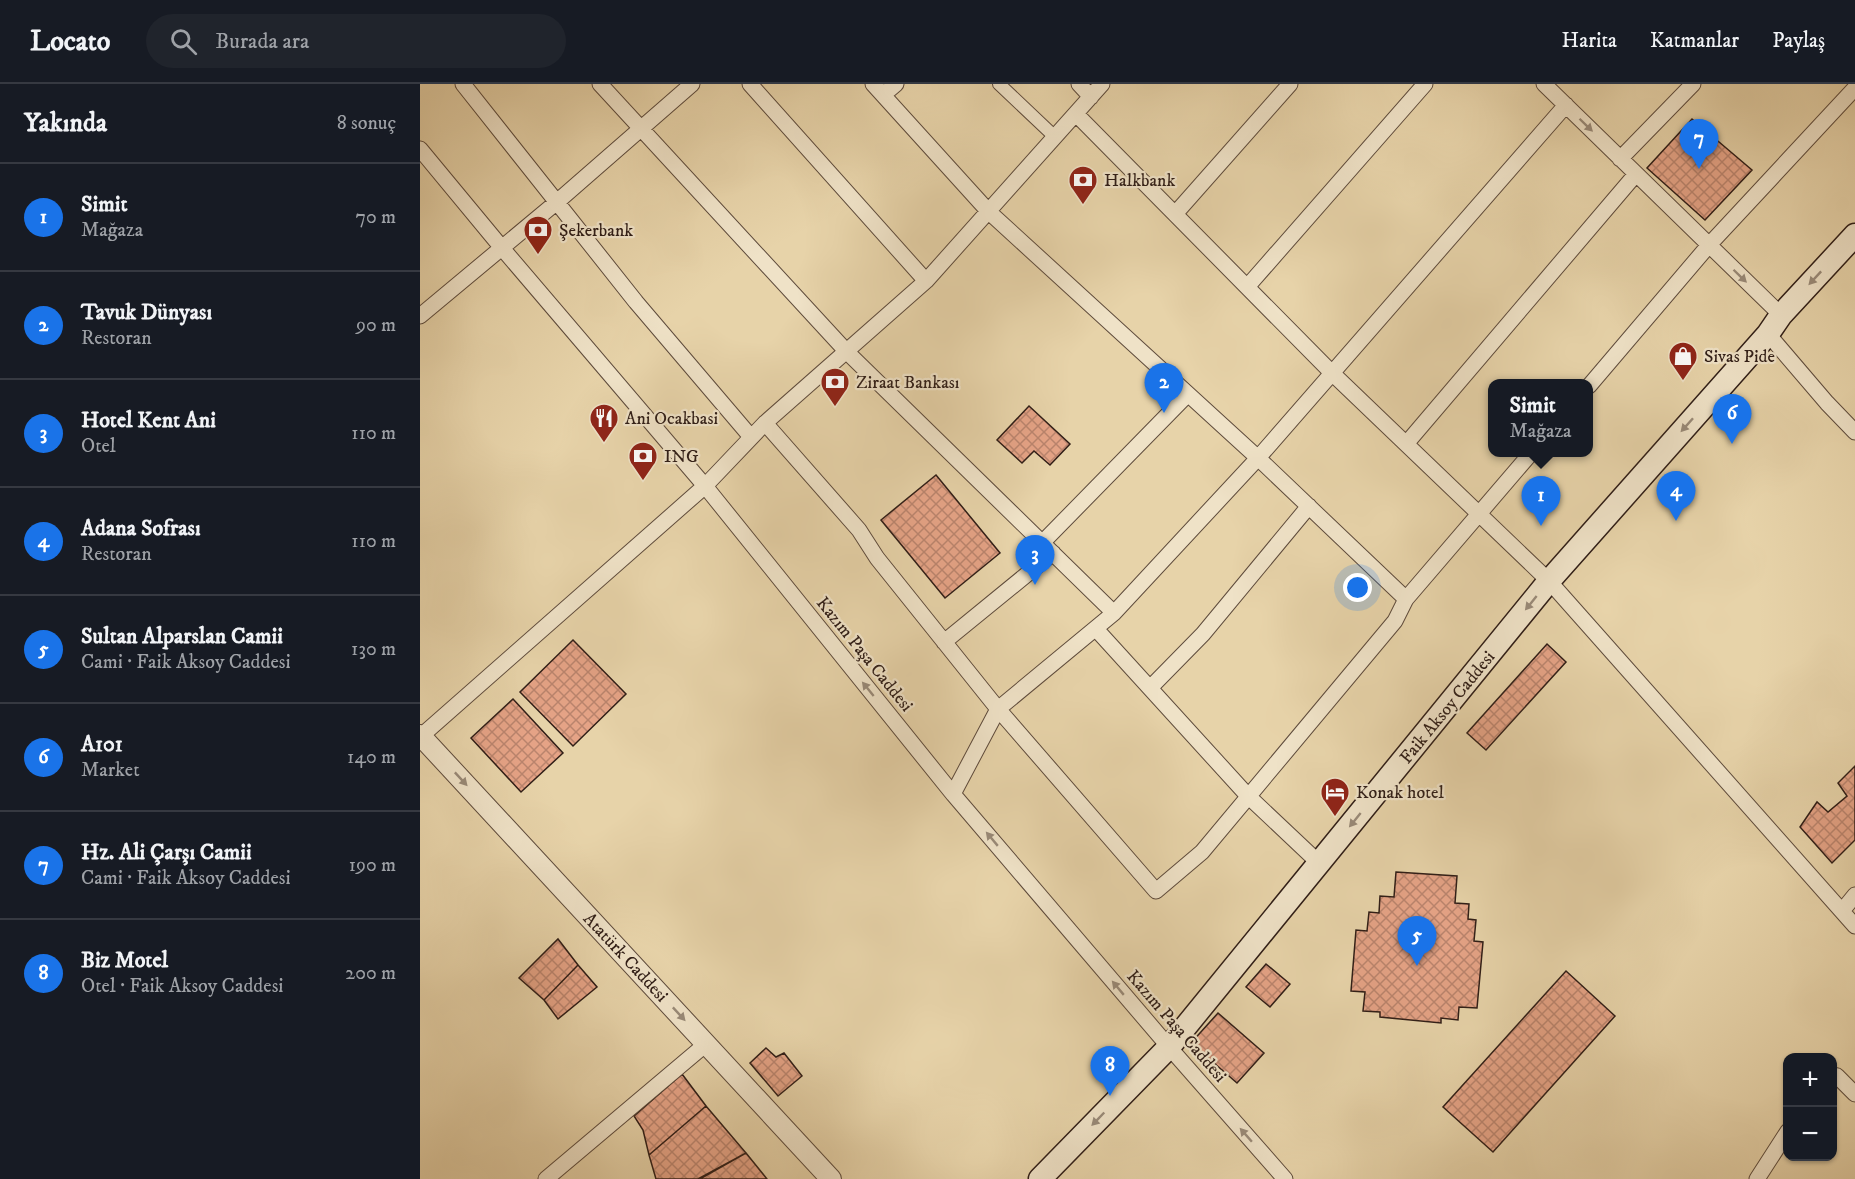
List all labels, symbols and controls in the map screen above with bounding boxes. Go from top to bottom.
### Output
search box [146,14,566,68]
text: Locato [30,24,110,59]
icon: search [167,25,200,58]
text: Burada ara [215,28,309,55]
text: Harita [1562,28,1617,54]
text: Katmanlar [1650,28,1739,54]
text: Paylaş [1772,28,1825,54]
text: Yakında [24,107,107,140]
text: 8 sonuç [337,111,396,136]
one-way arrow [1578,118,1593,132]
pin: 7 [1680,120,1718,169]
bank icon: Halkbank [1067,164,1099,206]
place label: Halkbank [1104,170,1175,192]
text: Simit [81,191,127,218]
text: 1 [40,205,47,230]
text: 70 m [355,205,396,230]
bank icon: Şekerbank [522,214,554,256]
text: Mağaza [81,218,143,243]
place label: Şekerbank [559,220,633,242]
one-way arrow [1733,268,1747,282]
one-way arrow [1808,271,1822,286]
text: Tavuk Dünyası [81,299,212,326]
text: 2 [39,313,48,338]
text: 90 m [356,313,396,338]
text: Restoran [81,326,152,351]
shop icon: Sivas Pide [1667,340,1699,382]
place label: Sivas Pide [1704,346,1775,368]
pin: 2 [1144,364,1184,413]
bank icon: Ziraat Bankası [819,366,851,408]
place label: Ziraat Bankası [856,372,959,394]
popup [1488,379,1593,457]
text: Simit [1509,392,1556,419]
pin: 6 [1712,394,1752,444]
restaurant icon: Ani Ocakbasi [588,402,620,444]
text: Hotel Kent Ani [81,407,216,434]
place label: Ani Ocakbasi [625,408,718,430]
one-way arrow [1681,417,1694,432]
text: Mağaza [1509,419,1572,444]
text: 3 [40,421,47,446]
text: 110 m [351,421,396,446]
text: Otel [81,434,116,459]
bank icon: ING [627,440,659,482]
place label: ING [664,446,699,468]
pin: 4 [1656,472,1696,521]
pin: 1 [1522,476,1560,526]
text: Adana Sofrası [81,515,201,542]
text: 4 [38,529,49,554]
text: 110 m [351,529,396,554]
pin: 3 [1016,536,1054,585]
text: Restoran [81,542,152,567]
your location [1343,573,1372,602]
street label: Kazım Paşa Caddesi [811,593,917,717]
one-way arrow [1525,596,1538,611]
text: Sultan Alparslan Camii [81,623,283,650]
text: 5 [39,637,48,662]
text: 130 m [351,637,396,662]
street label: Faik Aksoy Caddesi [1396,647,1500,768]
text: Cami · Faik Aksoy Caddesi [81,650,291,675]
one-way arrow [863,681,875,696]
text: A101 [81,731,123,758]
text: 6 [38,745,49,770]
text: 140 m [347,745,396,770]
text: Market [81,758,140,783]
one-way arrow [453,772,467,786]
hotel icon: Konak hotel [1319,776,1351,818]
place label: Konak hotel [1356,782,1444,804]
one-way arrow [1349,812,1361,827]
one-way arrow [986,832,999,847]
text: Hz. Ali Çarşı Camii [81,839,252,866]
text: 7 [38,853,49,878]
text: 190 m [349,853,396,878]
text: Cami · Faik Aksoy Caddesi [81,866,291,891]
street label: Atatürk Caddesi [578,908,672,1007]
pin: 5 [1398,916,1436,966]
text: Biz Motel [81,947,168,974]
text: 8 [38,961,49,986]
text: 200 m [345,961,396,986]
street label: Kazım Paşa Caddesi [1122,966,1231,1087]
text: Otel · Faik Aksoy Caddesi [81,974,283,999]
one-way arrow [1112,981,1125,996]
one-way arrow [672,1007,686,1022]
pin: 8 [1090,1046,1130,1096]
map controls [1783,1053,1837,1161]
button: + [1783,1053,1837,1107]
button: − [1783,1107,1837,1161]
one-way arrow [1092,1112,1106,1126]
one-way arrow [1240,1128,1253,1143]

